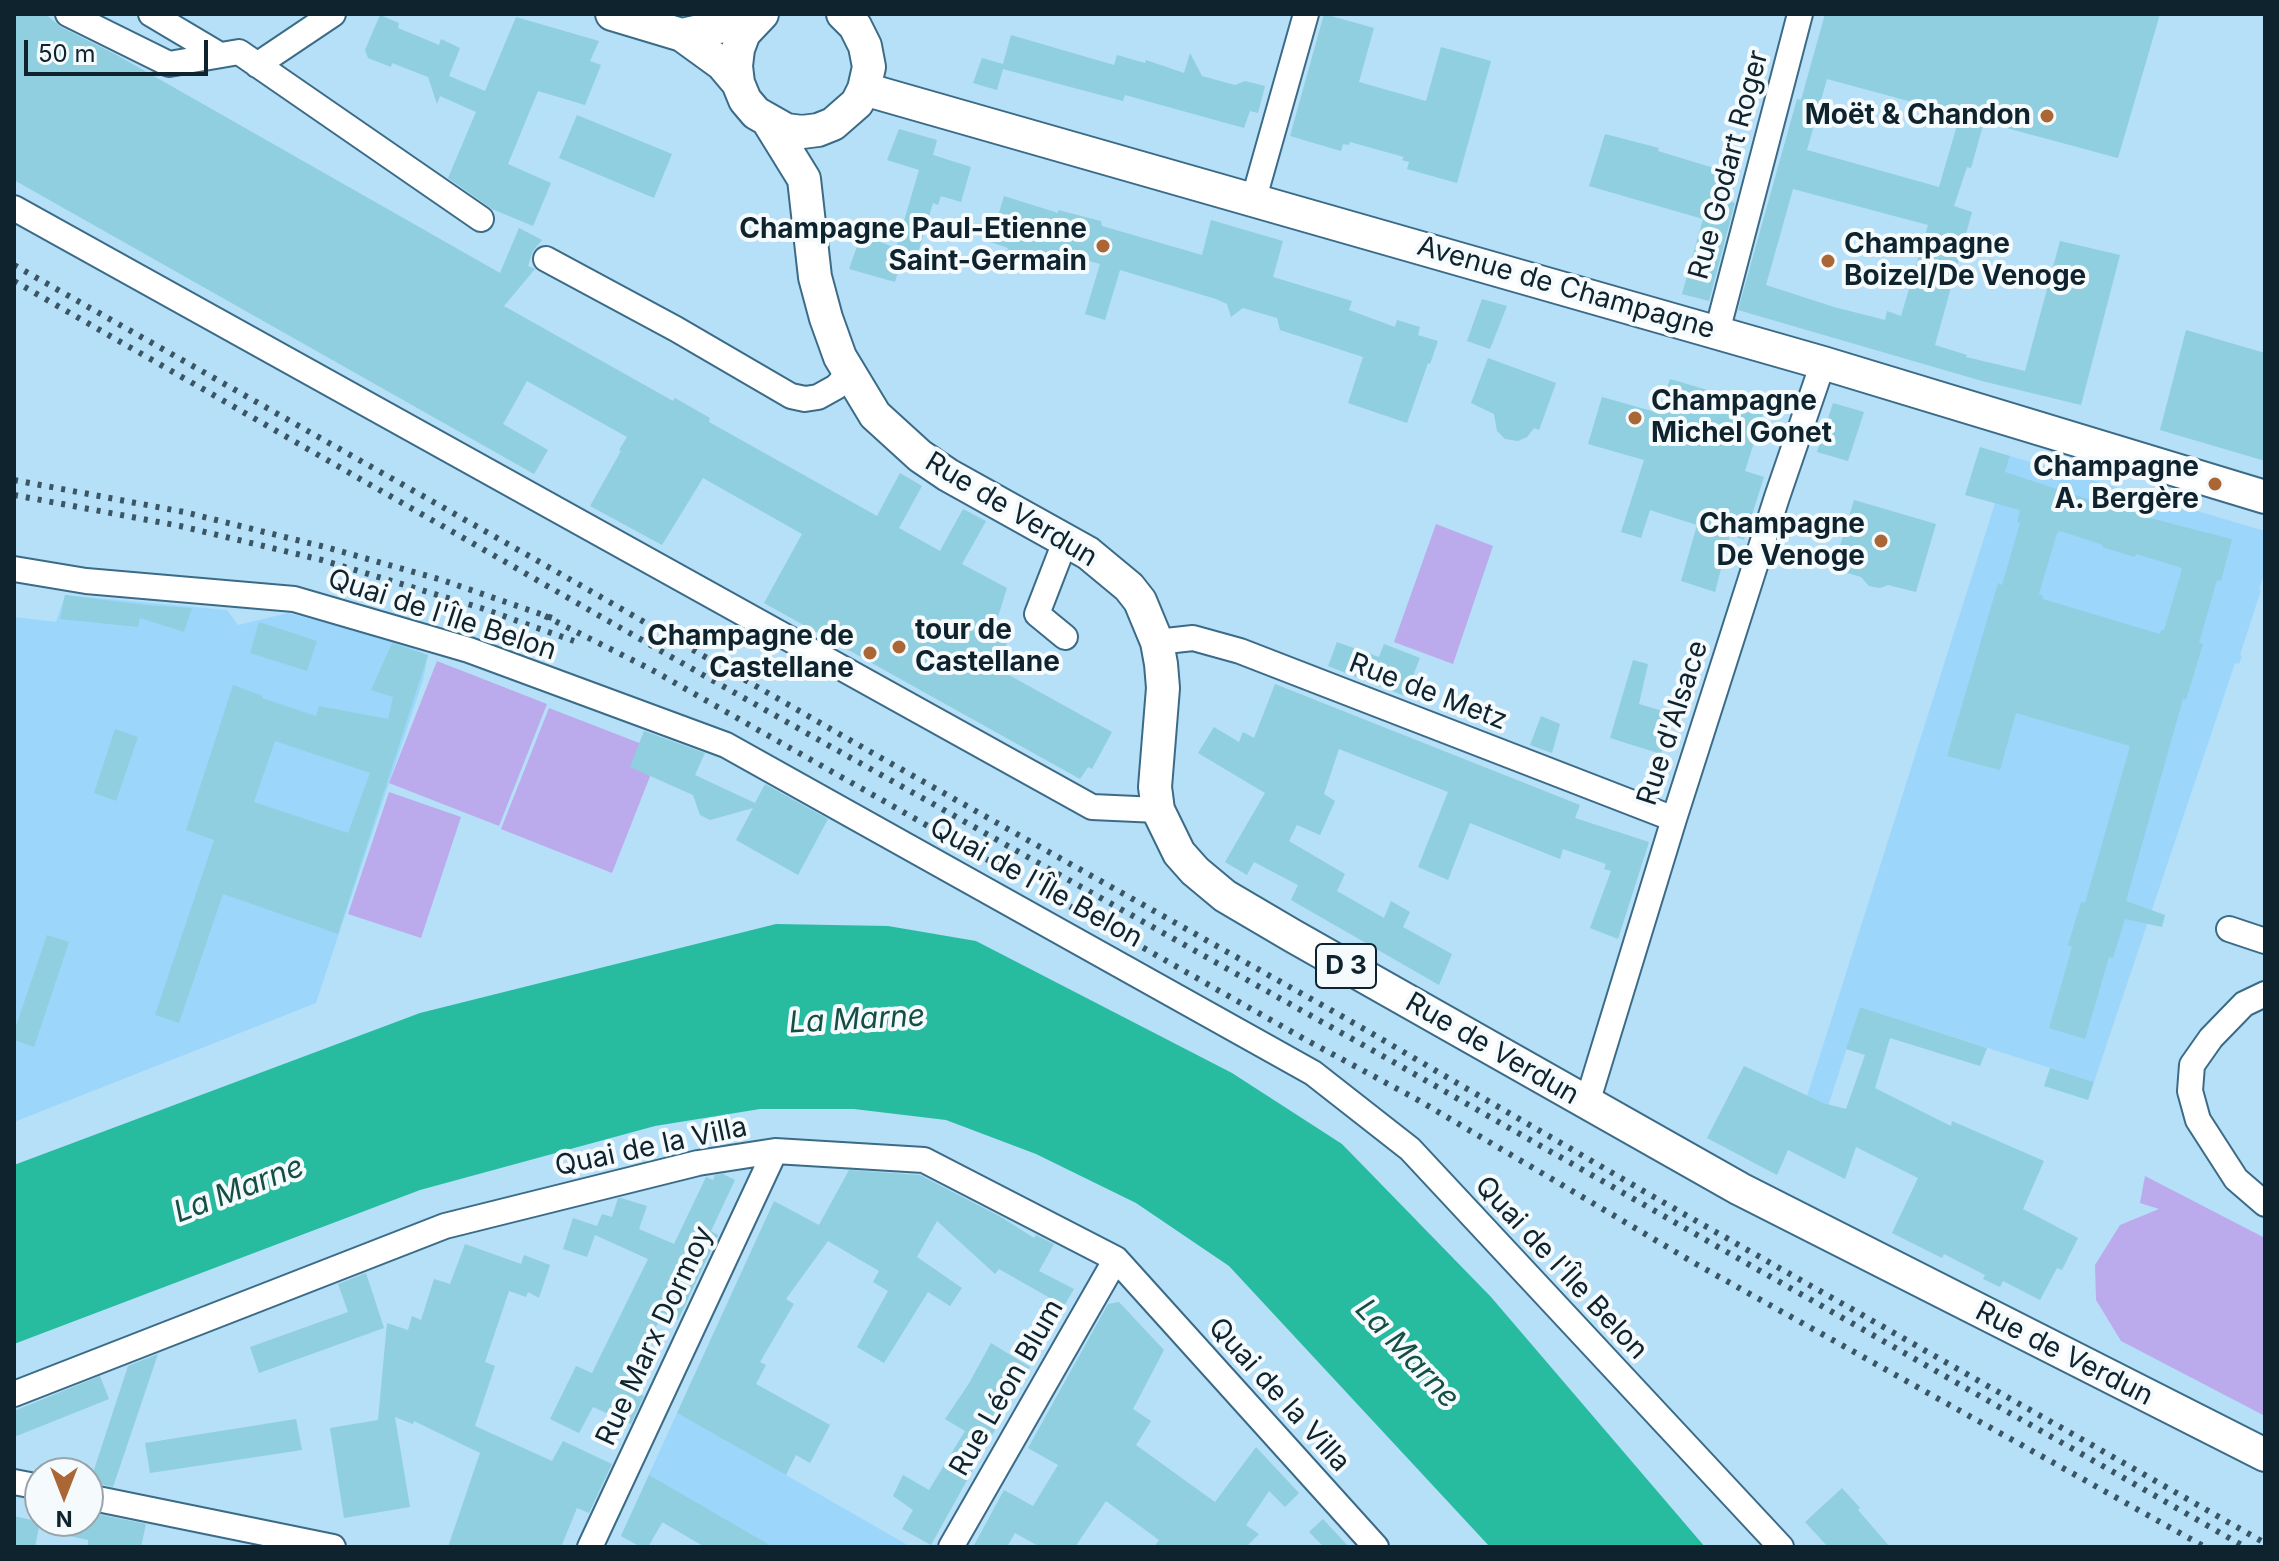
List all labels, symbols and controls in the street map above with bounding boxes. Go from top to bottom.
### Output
scale bar [28,24,212,74]
text: 50 m [38,39,96,68]
street label: Rue Godart Roger [1682,47,1776,283]
place label: Moёt & Chandon [1805,99,2031,133]
marker: Moёt & Chandon [2038,107,2056,125]
place label: Champagne Paul-Etienne Saint-Germain [739,213,1087,279]
place label: Champagne Boizel/De Venoge [1844,228,2086,294]
street label: Avenue de Champagne [1413,229,1719,347]
marker: Champagne Paul-Etienne Saint-Germain [1094,237,1112,255]
marker: Champagne Boizel/De Venoge [1819,252,1837,270]
place label: Champagne Michel Gonet [1651,385,1832,451]
marker: Champagne Michel Gonet [1626,409,1644,427]
street label: Rue de Verdun [919,445,1103,575]
place label: Champagne A. Bergère [2033,451,2199,517]
marker: Champagne A. Bergère [2206,475,2224,493]
place label: Champagne De Venoge [1699,508,1865,574]
marker: Champagne De Venoge [1872,532,1890,550]
street label: Quai de l'Île Belon [324,562,560,668]
place label: tour de Castellane [915,614,1060,680]
place label: Champagne de Castellane [647,620,854,686]
street label: Rue d'Alsace [1631,636,1715,810]
marker: tour de Castellane [890,638,908,656]
marker: Champagne de Castellane [861,644,879,662]
street label: Rue de Metz [1344,647,1512,737]
street label: Quai de l'Île Belon [924,811,1148,955]
road number: D 3 [1316,944,1376,988]
street label: Rue de Verdun [1399,986,1585,1112]
water label: La Marne [788,998,926,1042]
street label: Quai de la Villa [552,1110,750,1184]
water label: La Marne [169,1149,309,1231]
street label: Quai de l'Île Belon [1468,1169,1654,1367]
street label: Rue Marx Dormoy [589,1221,721,1451]
water label: La Marne [1347,1292,1467,1416]
street label: Rue Léon Blum [943,1294,1071,1482]
street label: Rue de Verdun [1970,1295,2158,1413]
street label: Quai de la Villa [1201,1311,1357,1479]
north arrow [24,1457,104,1537]
text: N [56,1506,72,1532]

